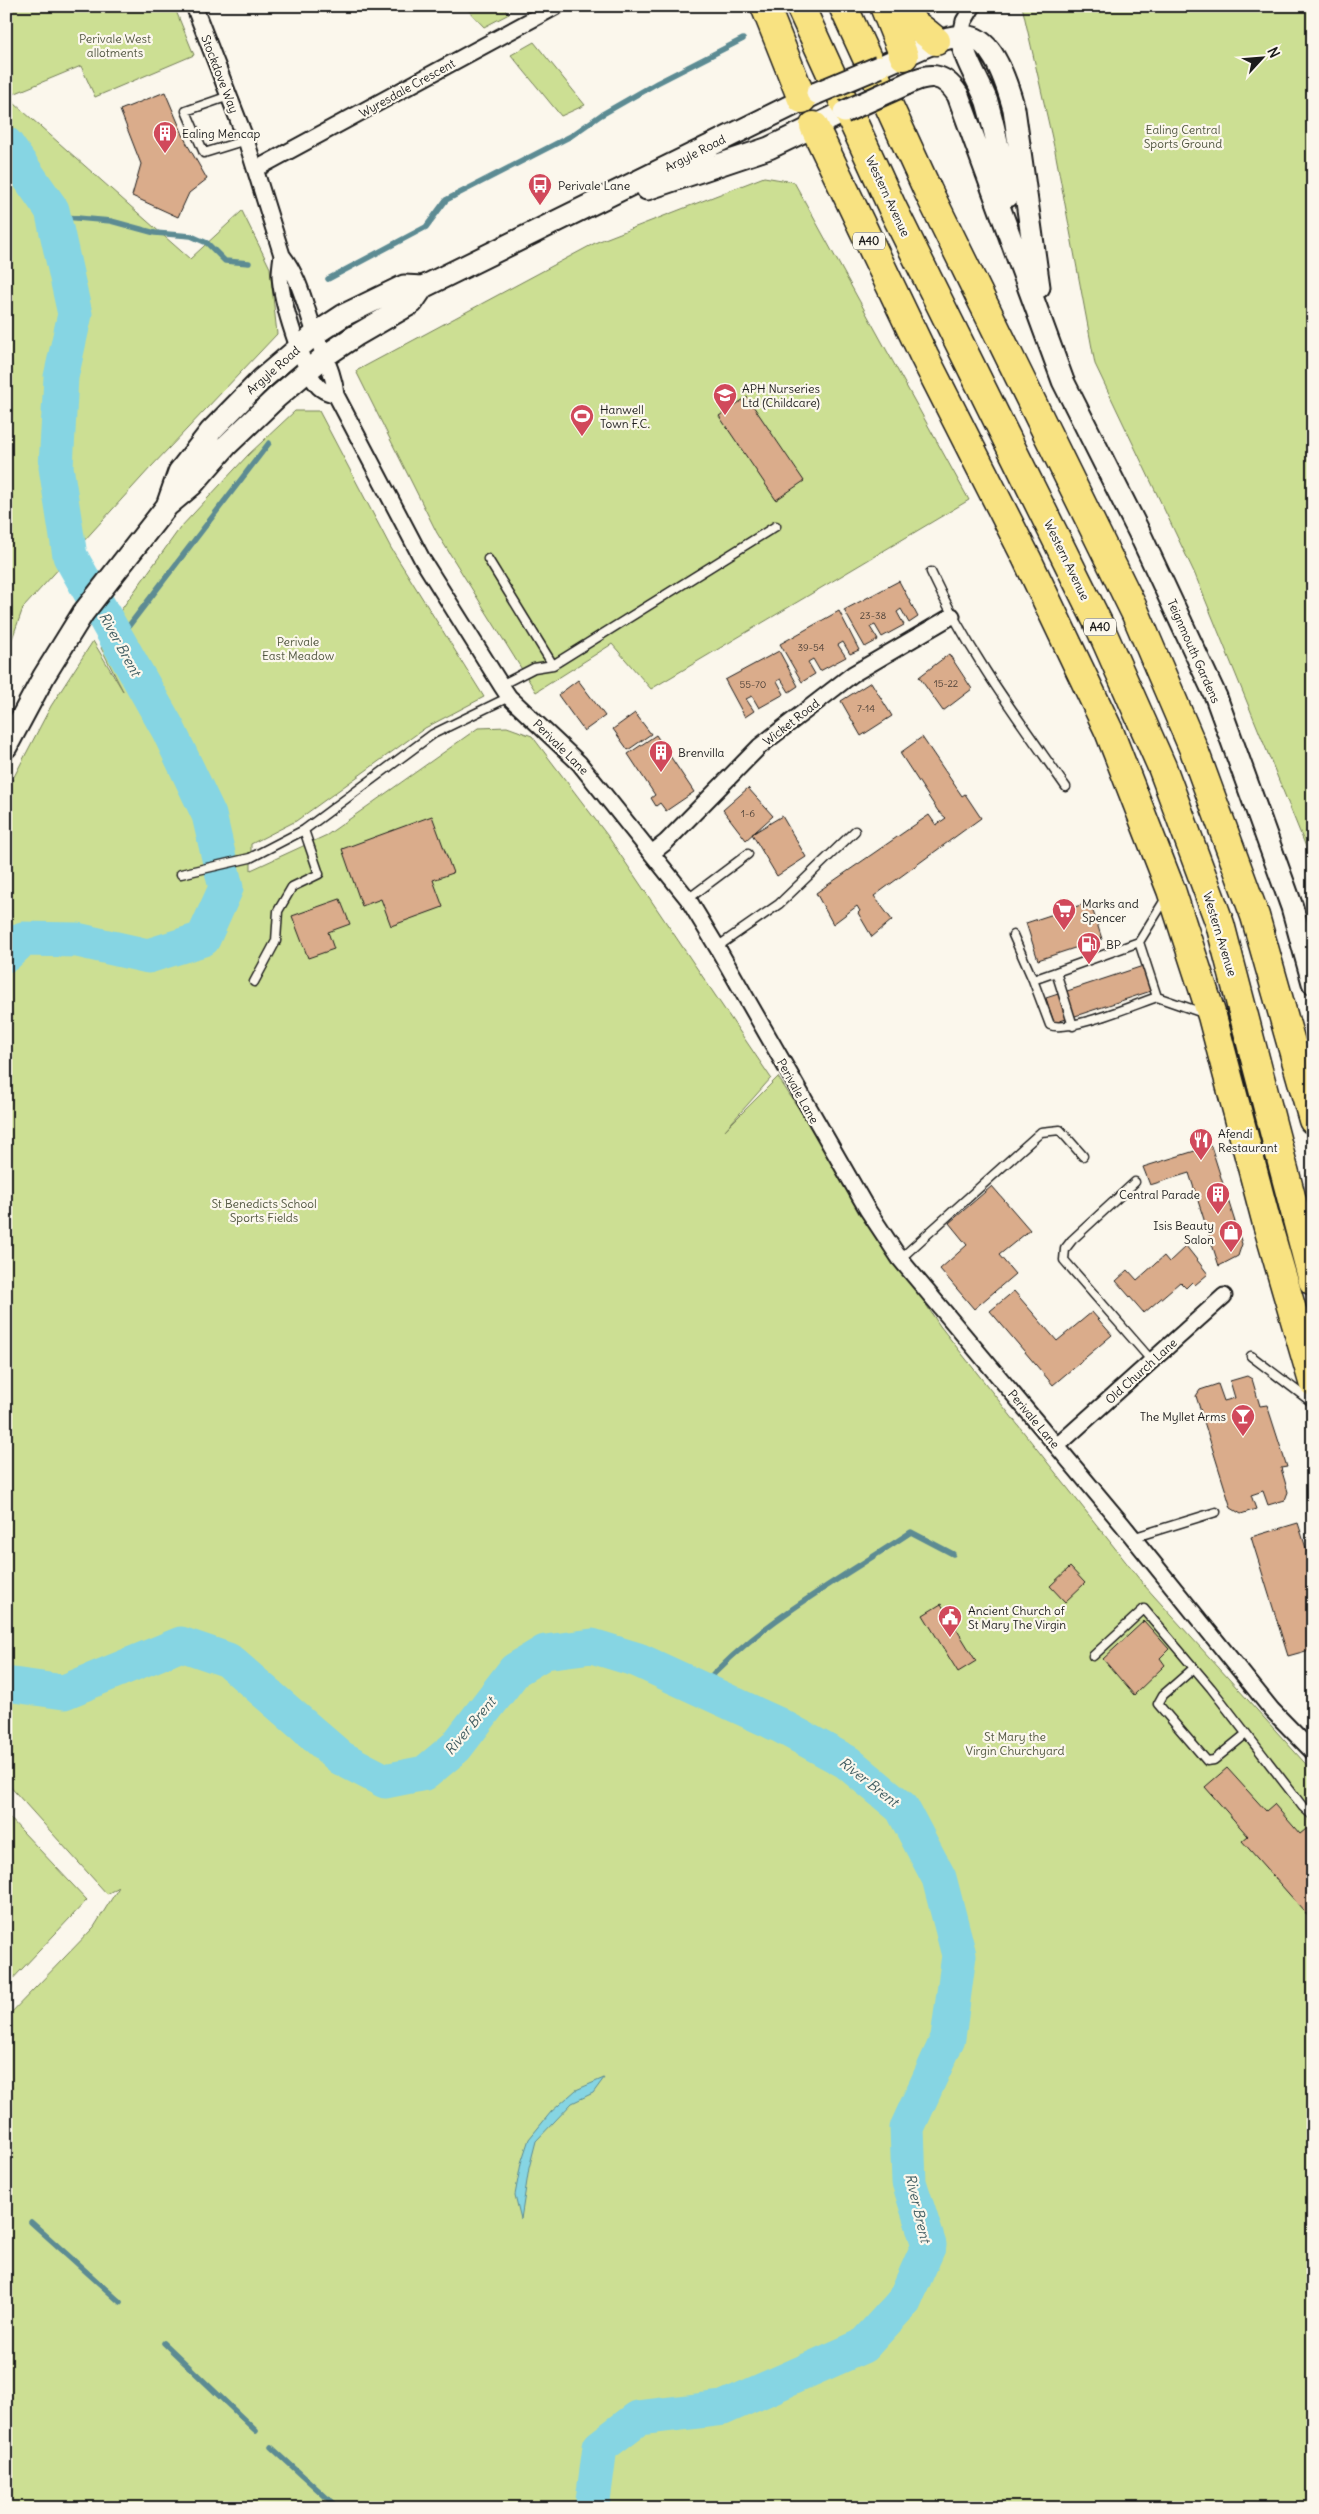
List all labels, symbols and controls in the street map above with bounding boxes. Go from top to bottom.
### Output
park label: Perivale West allotments [79,31,151,60]
north arrow [1236,32,1286,82]
street label: Stockdove Way [198,33,242,115]
text: N [1263,44,1284,61]
street label: Wyresdale Crescent [356,55,458,121]
building icon: Ealing Mencap [152,120,178,154]
park label: Ealing Central Sports Ground [1144,122,1222,151]
place label: Ealing Mencap [182,126,261,141]
street label: Argyle Road [662,131,728,175]
street label: Western Avenue [863,153,913,239]
bus stop icon: Perivale Lane [527,172,553,206]
place label: Perivale Lane [558,178,630,193]
road number: A40 [853,232,885,250]
street label: Argyle Road [243,343,303,397]
place label: APH Nurseries Ltd (Childcare) [742,381,820,410]
school or university icon: APH Nurseries Ltd (Childcare) [712,382,738,416]
place label: Hanwell Town F.C. [600,402,650,431]
sports icon: Hanwell Town F.C. [569,403,595,437]
street label: Western Avenue [1041,517,1093,603]
street label: Teignmouth Gardens [1164,597,1224,705]
water label: River Brent [95,609,146,681]
house number: 23-38 [860,609,887,622]
road number: A40 [1084,618,1116,636]
park label: Perivale East Meadow [262,634,335,663]
house number: 39-54 [797,641,825,654]
house number: 15-22 [934,677,959,690]
house number: 55-70 [740,678,766,691]
street label: Wicket Road [760,695,822,749]
house number: 7-14 [857,702,875,715]
street label: Perivale Lane [530,716,592,778]
building icon: Brenvilla [648,739,674,773]
place label: Brenvilla [678,745,725,760]
house number: 1-6 [741,807,755,820]
street label: Western Avenue [1200,890,1240,978]
place label: Marks and Spencer [1082,896,1139,925]
supermarket icon: Marks and Spencer [1051,897,1077,931]
fuel station icon: BP [1076,931,1102,965]
place label: BP [1106,937,1121,952]
street label: Perivale Lane [774,1056,822,1126]
place label: Afendi Restaurant [1218,1126,1278,1155]
restaurant icon: Afendi Restaurant [1188,1127,1214,1161]
building icon: Central Parade [1205,1181,1231,1215]
place label: Central Parade [1119,1187,1200,1202]
park label: St Benedicts School Sports Fields [211,1196,317,1225]
place label: Isis Beauty Salon [1153,1218,1214,1247]
shop icon: Isis Beauty Salon [1218,1219,1244,1253]
street label: Old Church Lane [1102,1335,1180,1407]
street label: Perivale Lane [1005,1387,1063,1451]
bar icon: The Myllet Arms [1230,1403,1256,1437]
place label: The Myllet Arms [1140,1409,1226,1424]
place label: Ancient Church of St Mary The Virgin [968,1603,1066,1632]
public building icon: Ancient Church of St Mary The Virgin [937,1604,963,1638]
water label: River Brent [441,1692,501,1759]
park label: St Mary the Virgin Churchyard [965,1729,1065,1758]
water label: River Brent [836,1753,904,1812]
water label: River Brent [901,2172,935,2246]

